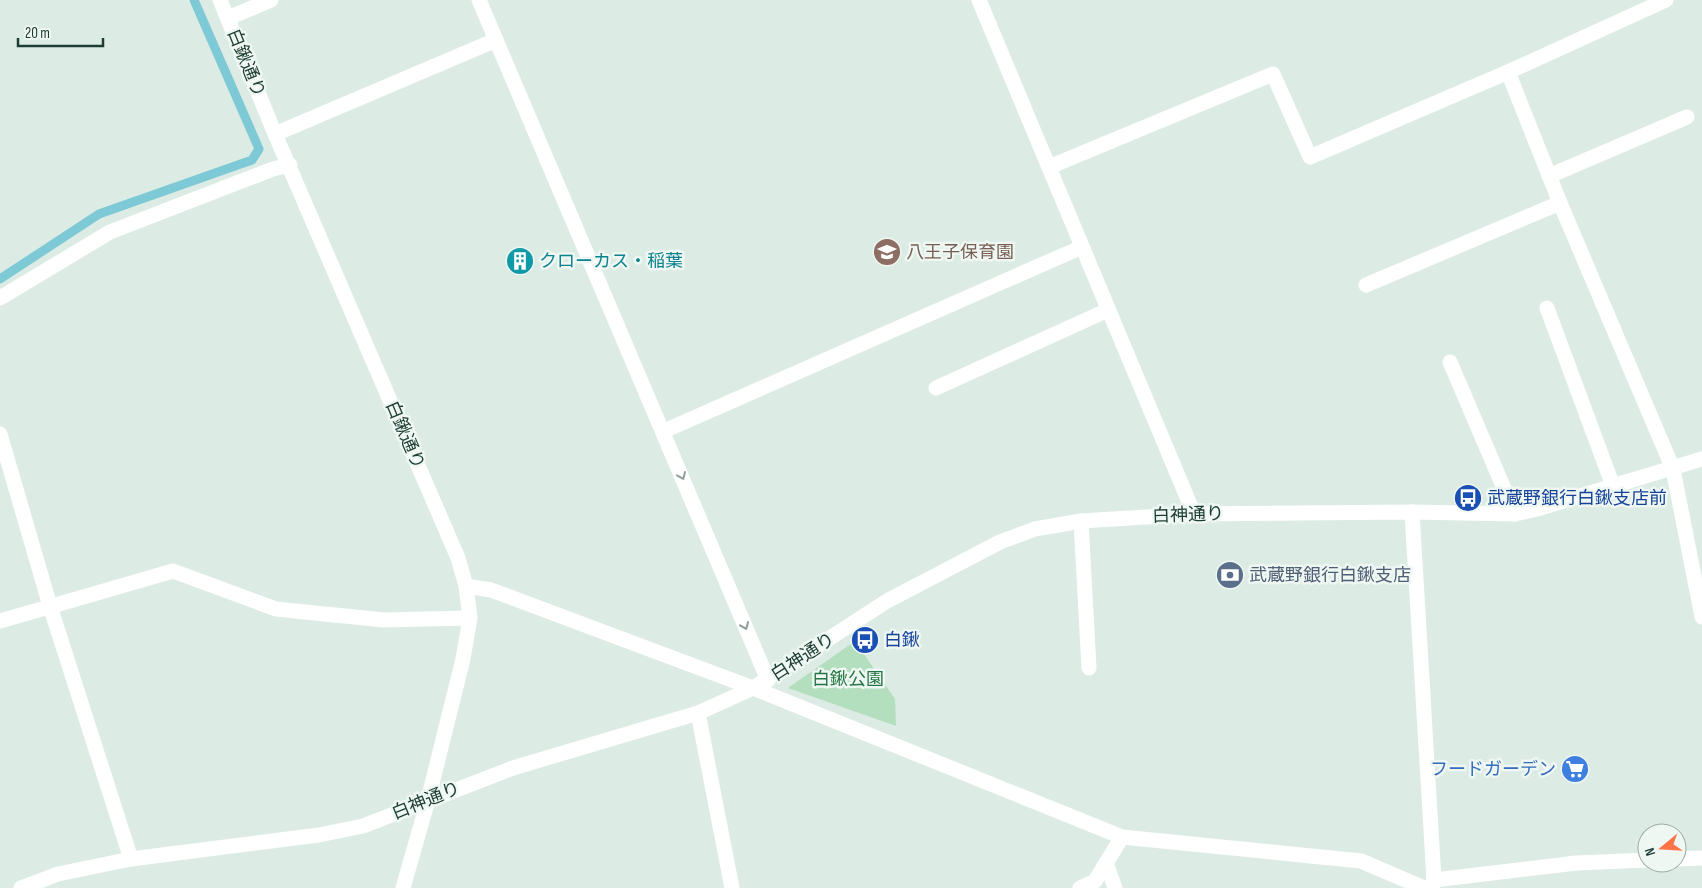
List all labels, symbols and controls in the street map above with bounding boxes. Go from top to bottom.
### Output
scale bar [18,15,102,47]
text: 20 m [25,24,50,43]
street label: 白鍬通り [223,26,269,100]
school or university icon: 八王子保育園 [872,237,902,267]
place label: 八王子保育園 [906,242,1014,263]
building icon: クローカス・稲葉 [505,246,535,276]
place label: クローカス・稲葉 [539,251,683,272]
street label: 白鍬通り [381,398,429,472]
one-way arrow [676,471,687,480]
bus stop icon: 武蔵野銀行白鍬支店前 [1453,483,1483,513]
place label: 武蔵野銀行白鍬支店前 [1487,488,1667,509]
street label: 白神通り [1152,503,1224,527]
bank icon: 武蔵野銀行白鍬支店 [1215,560,1245,590]
place label: 武蔵野銀行白鍬支店 [1249,565,1411,586]
one-way arrow [739,621,750,630]
bus stop icon: 白鍬 [850,625,880,655]
street label: 白神通り [767,629,839,685]
place label: 白鍬 [884,630,920,651]
park label: 白鍬公園 [812,669,884,690]
supermarket icon: フードガーデン [1560,754,1590,784]
place label: フードガーデン [1430,759,1556,780]
street label: 白神通り [389,778,463,824]
north arrow [1637,823,1687,873]
text: N [1641,846,1659,858]

